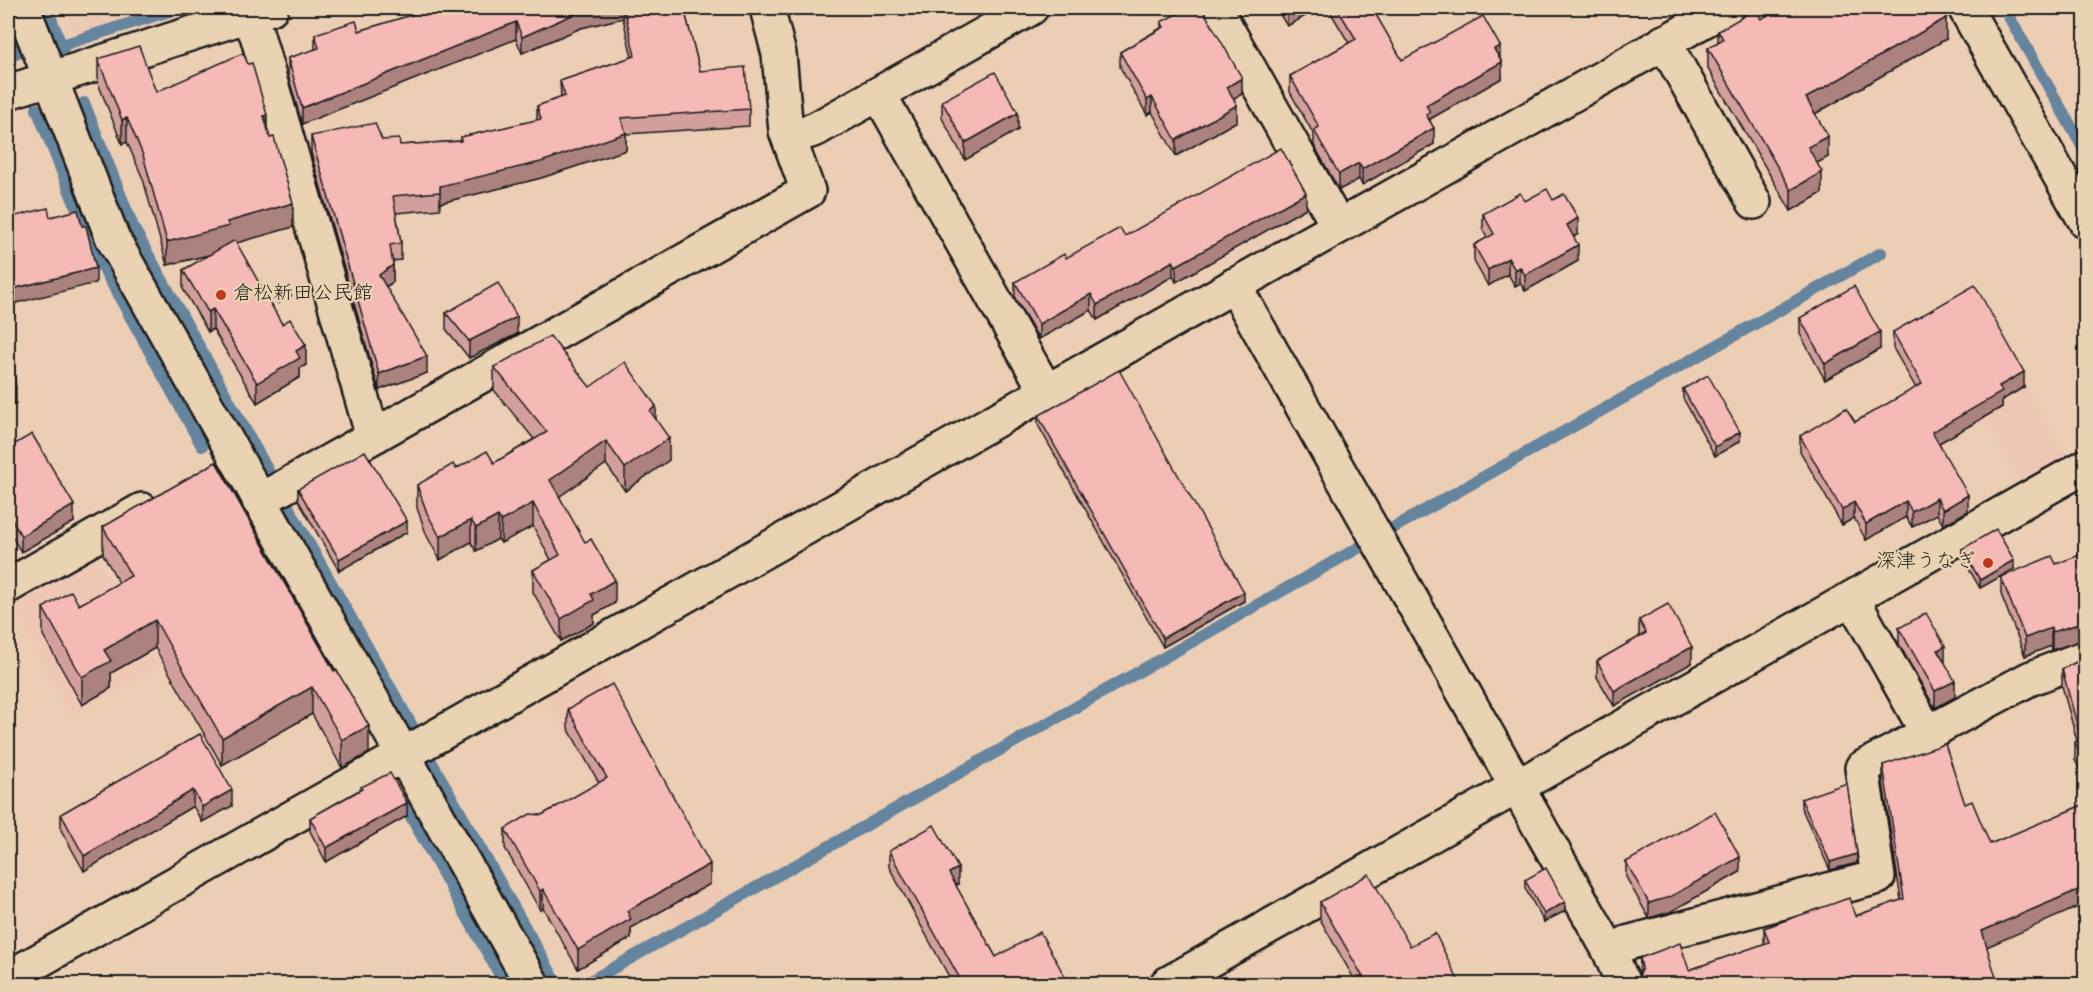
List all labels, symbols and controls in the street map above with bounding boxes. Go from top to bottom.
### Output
place label: 倉松新田公民館 [233,281,373,309]
marker: 倉松新田公民館 [214,288,228,302]
place label: 深津うなぎ [1876,549,1976,577]
marker: 深津うなぎ [1981,556,1995,570]

